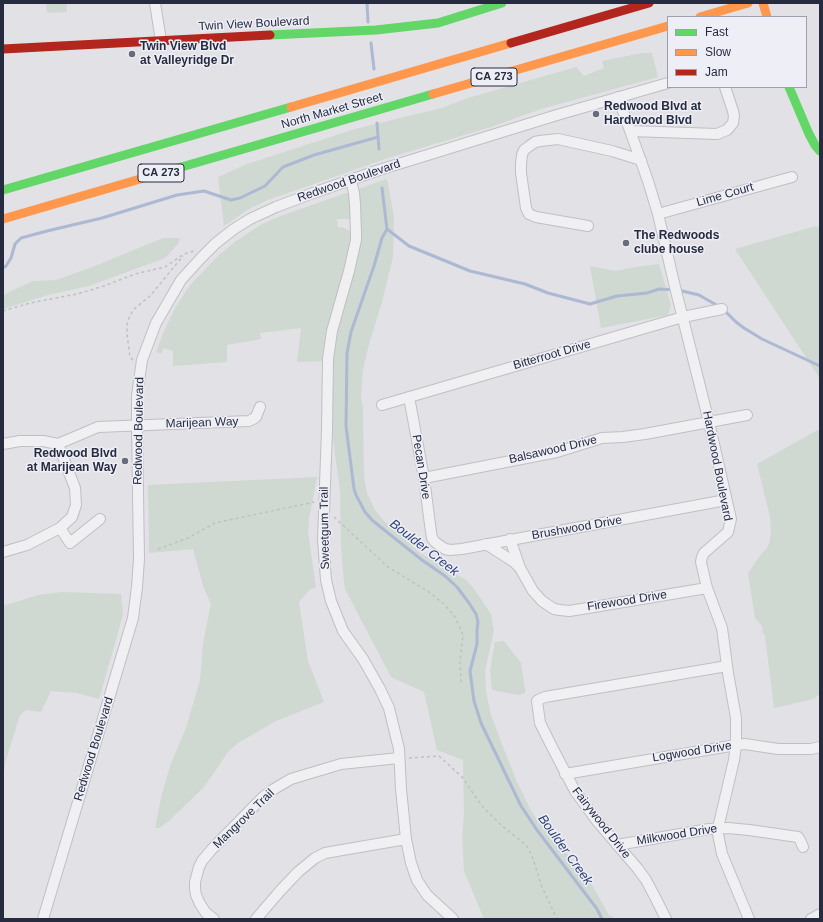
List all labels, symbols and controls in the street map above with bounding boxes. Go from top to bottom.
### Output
street label: Twin View Boulevard [198,14,310,34]
legend [667,16,807,88]
text: Fast [705,25,728,39]
place label: Twin View Blvd at Valleyridge Dr [140,40,234,68]
text: Slow [705,45,731,59]
marker: Twin View Blvd at Valleyridge Dr [127,49,137,59]
text: Jam [705,65,728,79]
road number: CA 273 [471,68,517,86]
street label: North Market Street [280,90,384,132]
place label: Redwood Blvd at Hardwood Blvd [604,100,701,128]
marker: Redwood Blvd at Hardwood Blvd [591,109,601,119]
street label: Redwood Boulevard [296,157,402,205]
road number: CA 273 [138,164,184,182]
street label: Lime Court [695,180,755,210]
place label: The Redwoods clube house [634,229,719,257]
marker: The Redwoods clube house [621,238,631,248]
street label: Bitterroot Drive [512,337,592,373]
street label: Redwood Boulevard [131,377,147,485]
street label: Hardwood Boulevard [699,410,735,522]
street label: Marijean Way [165,415,239,431]
street label: Balsawood Drive [508,433,598,467]
street label: Pecan Drive [409,434,433,500]
place label: Redwood Blvd at Marijean Way [27,447,117,475]
marker: Redwood Blvd at Marijean Way [120,456,130,466]
street label: Sweetgum Trail [317,486,333,570]
street label: Brushwood Drive [531,513,623,543]
water label: Boulder Creek [386,516,462,580]
street label: Firewood Drive [586,588,668,614]
street label: Redwood Boulevard [71,695,117,803]
street label: Logwood Drive [651,739,733,765]
street label: Fairywood Drive [569,784,633,862]
street label: Mangrove Trail [210,786,278,852]
water label: Boulder Creek [534,812,596,888]
street label: Milkwood Drive [636,822,718,848]

